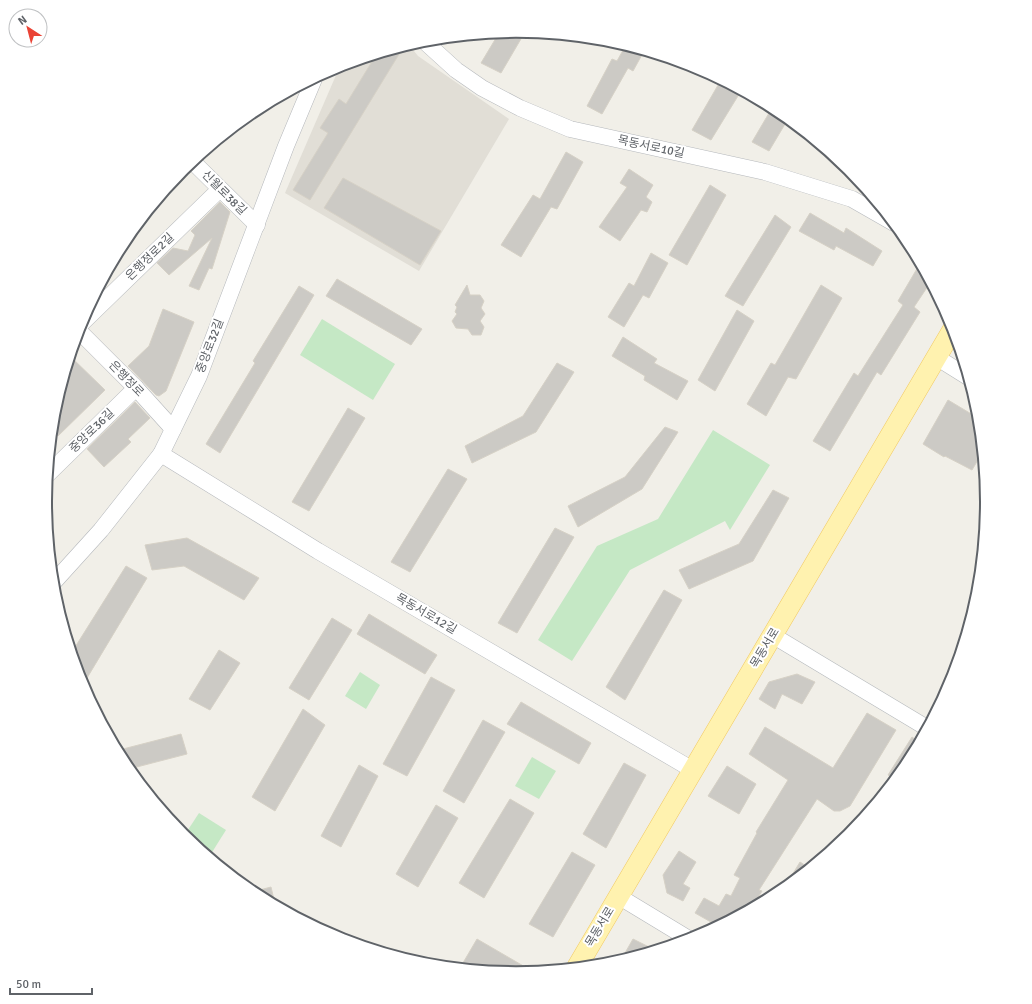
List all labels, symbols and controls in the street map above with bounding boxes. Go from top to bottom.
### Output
north arrow [8,8,48,48]
text: N [15,13,29,28]
street label: 목동서로10길 [616,133,686,161]
street label: 신월로38길 [198,167,250,219]
street label: 은행정로2길 [123,230,177,284]
street label: 중앙로32길 [193,317,227,375]
street label: 은행정로 [105,358,147,400]
street label: 중앙로36길 [66,406,118,456]
street label: 목동서로12길 [393,590,459,638]
street label: 목동서로 [747,625,783,671]
street label: 목동서로 [582,904,618,950]
scale bar [10,970,92,996]
text: 50 m [16,977,41,992]

